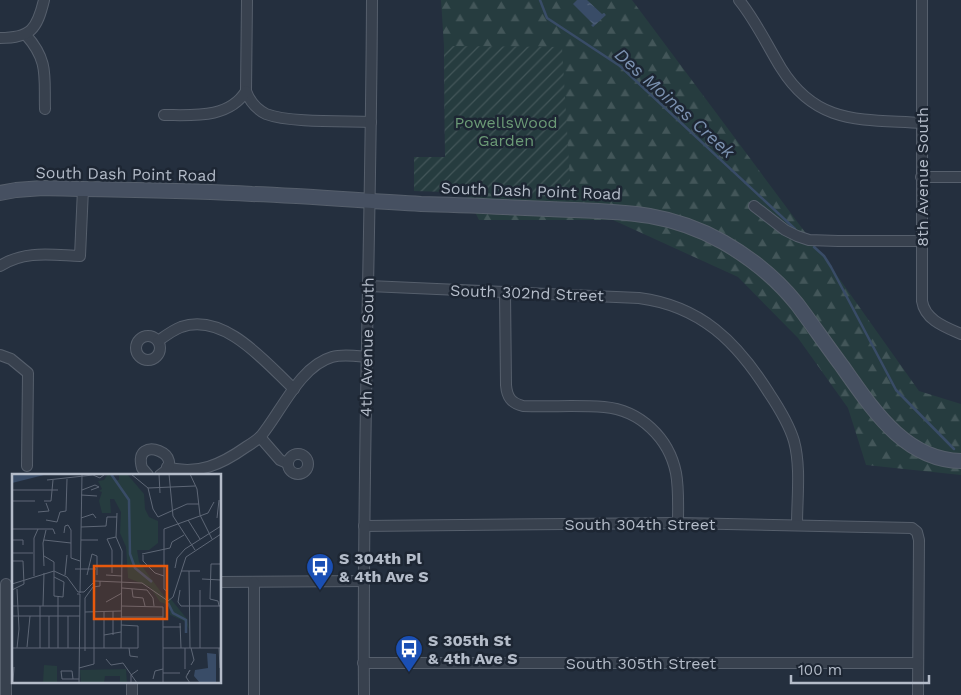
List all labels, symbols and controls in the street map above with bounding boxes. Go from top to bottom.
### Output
water label: Des Moines Creek [611,44,740,163]
street label: 8th Avenue South [913,107,932,247]
park label: PowellsWood Garden [454,113,558,150]
street label: South Dash Point Road [36,163,216,185]
street label: South Dash Point Road [440,178,622,204]
street label: 4th Avenue South [356,277,378,417]
street label: South 302nd Street [450,281,605,305]
inset map [12,474,221,682]
street label: South 304th Street [564,515,716,534]
place label: S 304th Pl & 4th Ave S [339,549,429,586]
bus stop icon: S 304th Pl & 4th Ave S [305,552,335,591]
place label: S 305th St & 4th Ave S [428,631,518,668]
bus stop icon: S 305th St & 4th Ave S [394,634,424,673]
scale bar [791,652,928,684]
street label: South 305th Street [566,654,717,673]
text: 100 m [798,661,842,679]

